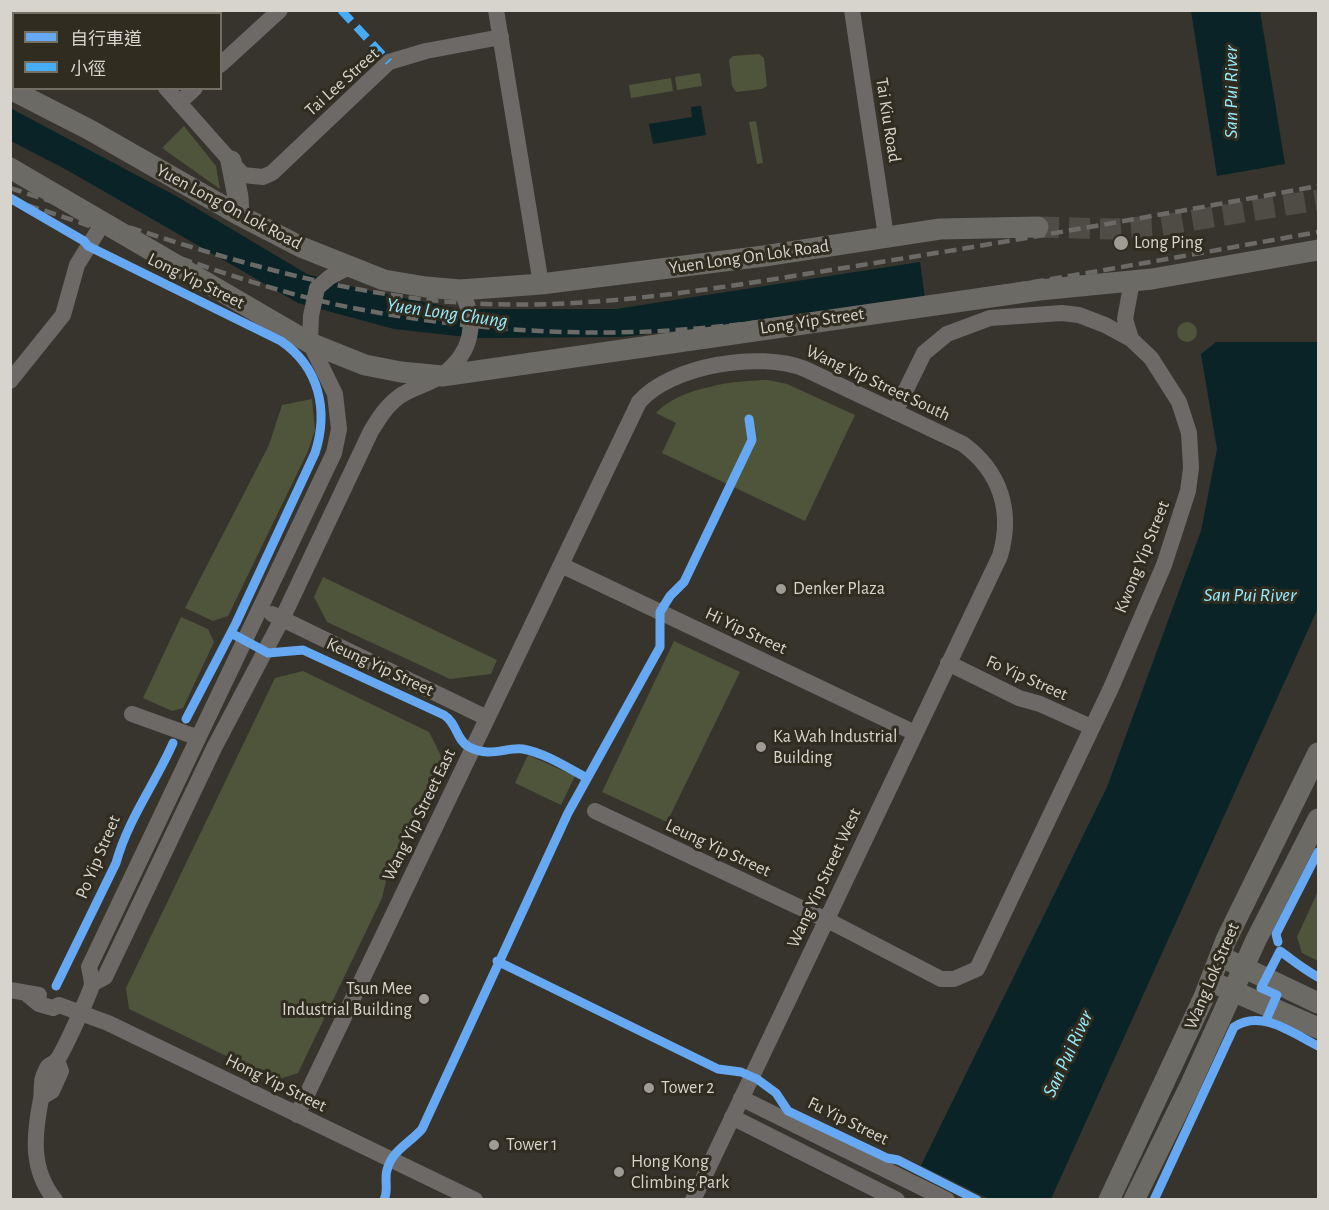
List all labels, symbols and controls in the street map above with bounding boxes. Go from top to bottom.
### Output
legend [12,12,222,90]
text: 自行車道 [70,31,142,49]
street label: Tai Lee Street [300,43,384,121]
water label: San Pui River [1219,46,1243,138]
text: 小徑 [70,61,106,79]
street label: Tai Kiu Road [871,76,905,164]
street label: Yuen Long On Lok Road [153,160,305,254]
place label: Long Ping [1134,232,1203,254]
marker: Long Ping [1112,234,1130,252]
street label: Yuen Long On Lok Road [667,235,831,279]
street label: Long Yip Street [144,248,248,314]
water label: Yuen Long Chung [385,293,509,333]
street label: Long Yip Street [758,303,866,339]
street label: Wang Yip Street South [802,340,954,426]
street label: Kwong Yip Street [1110,498,1174,616]
place label: Denker Plaza [793,578,885,600]
marker: Denker Plaza [774,582,788,596]
water label: San Pui River [1204,583,1296,607]
street label: Hi Yip Street [702,603,790,659]
street label: Keung Yip Street [323,633,437,701]
street label: Fo Yip Street [983,650,1071,706]
place label: Ka Wah Industrial Building [773,726,897,768]
marker: Ka Wah Industrial Building [754,740,768,754]
street label: Wang Yip Street East [378,745,460,885]
street label: Wang Yip Street West [782,805,866,951]
street label: Po Yip Street [71,812,125,902]
street label: Leung Yip Street [662,814,774,882]
street label: Wang Lok Street [1180,919,1244,1033]
place label: Tsun Mee Industrial Building [282,978,412,1020]
marker: Tsun Mee Industrial Building [417,992,431,1006]
water label: San Pui River [1038,1007,1098,1101]
street label: Hong Yip Street [222,1049,330,1117]
place label: Tower 2 [661,1077,714,1099]
marker: Tower 2 [642,1081,656,1095]
street label: Fu Yip Street [804,1092,892,1150]
place label: Tower 1 [506,1134,557,1156]
marker: Tower 1 [487,1138,501,1152]
place label: Hong Kong Climbing Park [631,1151,729,1194]
marker: Hong Kong Climbing Park [612,1165,626,1179]

